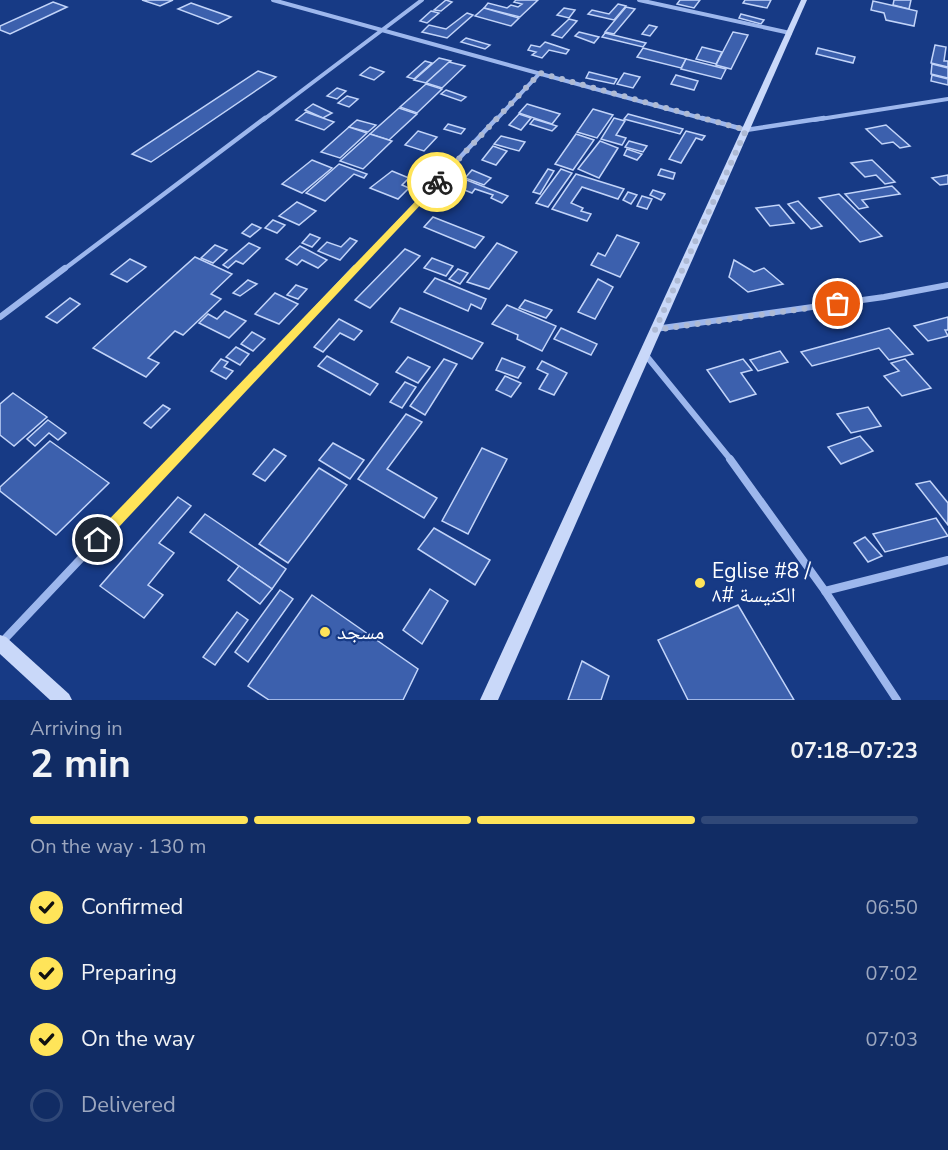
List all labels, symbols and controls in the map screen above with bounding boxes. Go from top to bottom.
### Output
courier [407,152,467,212]
icon: bike [421,166,454,199]
pin [812,278,863,329]
icon: bag [821,287,854,320]
pin [72,514,123,565]
icon: home [81,523,114,556]
place label: Eglise #8 / الكنيسة #٨ [712,557,812,609]
marker: Eglise #8 / الكنيسة #٨ [693,576,707,590]
place label: مسجد [337,618,384,646]
marker: مسجد [318,625,332,639]
text: Arriving in [30,715,123,742]
text: 07:18–07:23 [790,736,918,766]
text: 2 min [30,738,131,791]
text: On the way · 130 m [30,833,206,860]
icon: check [30,891,63,924]
text: Confirmed [81,892,183,922]
text: 06:50 [865,894,918,921]
icon: check [30,957,63,990]
text: Preparing [81,958,177,988]
text: 07:02 [865,960,918,987]
icon: check [30,1023,63,1056]
text: On the way [81,1024,195,1054]
text: 07:03 [865,1026,918,1053]
text: Delivered [81,1090,176,1120]

